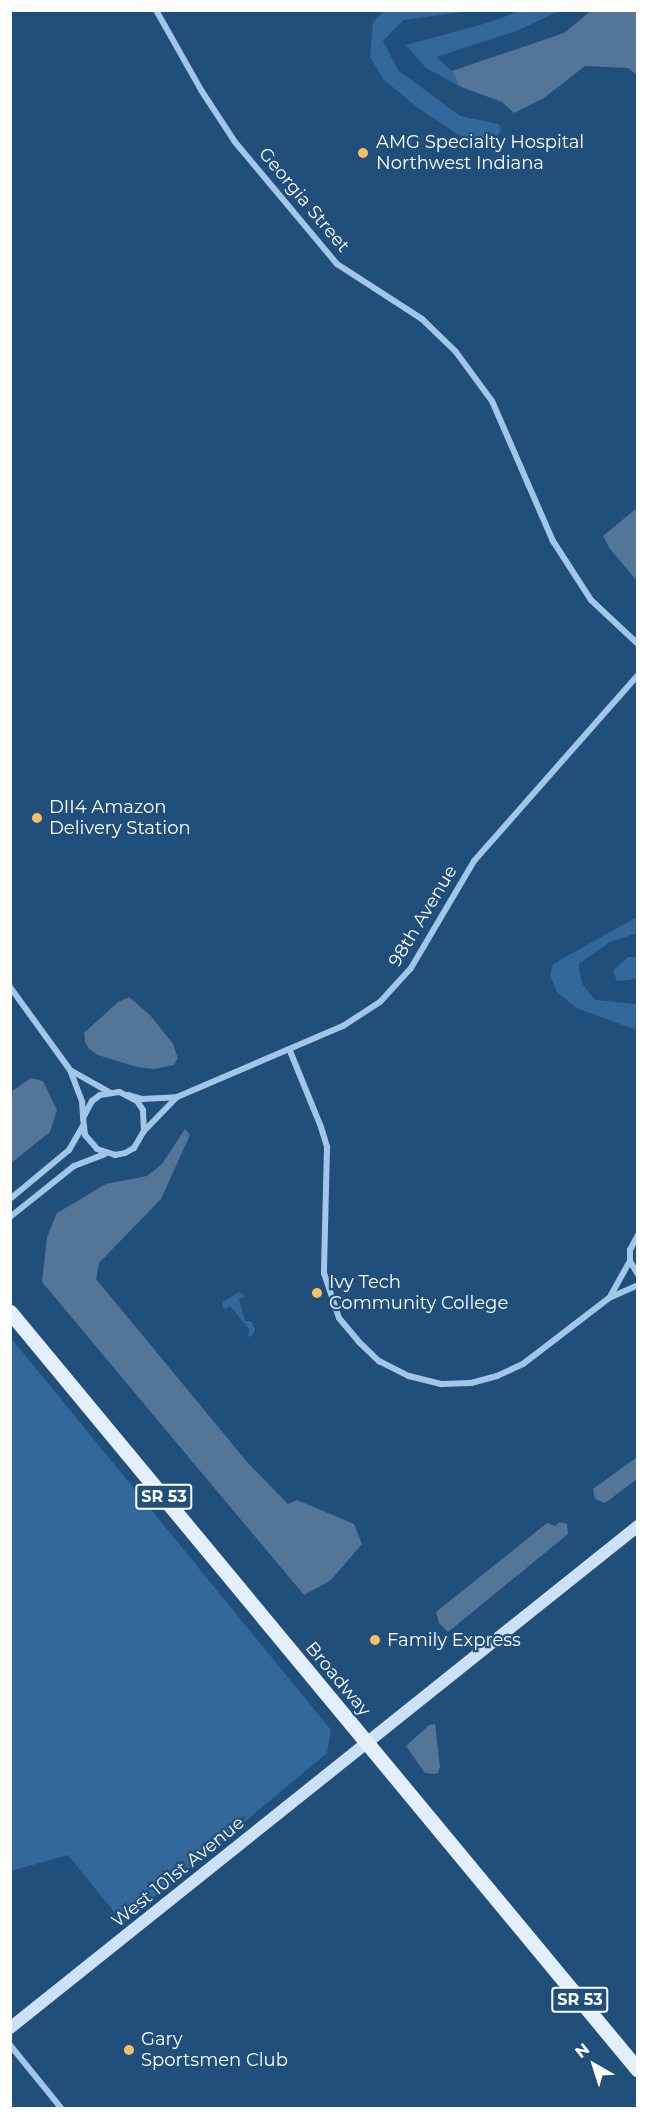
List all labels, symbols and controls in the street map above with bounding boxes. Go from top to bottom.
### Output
place label: AMG Specialty Hospital Northwest Indiana [376,132,584,174]
street label: Georgia Street [254,143,354,257]
marker: AMG Specialty Hospital Northwest Indiana [354,144,372,162]
place label: DII4 Amazon Delivery Station [49,797,191,840]
marker: DII4 Amazon Delivery Station [30,811,44,825]
street label: 98th Avenue [384,861,462,971]
place label: Ivy Tech Community College [329,1272,508,1314]
marker: Ivy Tech Community College [310,1286,324,1300]
road number: SR 53 [134,1484,194,1510]
place label: Family Express [387,1629,521,1651]
marker: Family Express [368,1633,382,1647]
street label: Broadway [301,1638,375,1720]
street label: West 101st Avenue [107,1812,249,1932]
road number: SR 53 [550,1987,610,2013]
place label: Gary Sportsmen Club [141,2029,288,2072]
north arrow [564,2035,624,2095]
text: N [571,2039,593,2062]
marker: Gary Sportsmen Club [122,2043,136,2057]

